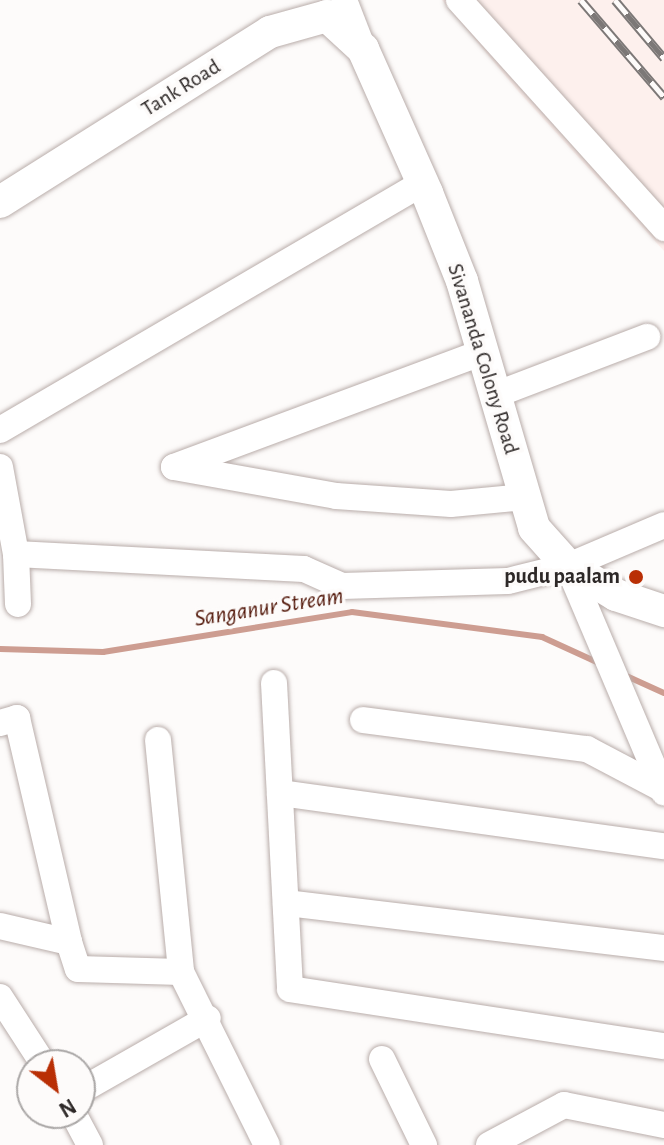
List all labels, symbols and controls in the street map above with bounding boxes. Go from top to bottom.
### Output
street label: Tank Road [137,53,225,123]
street label: Sivananda Colony Road [441,260,525,458]
place label: pudu paalam [504,564,620,590]
marker: pudu paalam [627,568,645,586]
water label: Sanganur Stream [192,582,346,634]
north arrow [16,1049,96,1129]
text: N [55,1094,80,1121]

